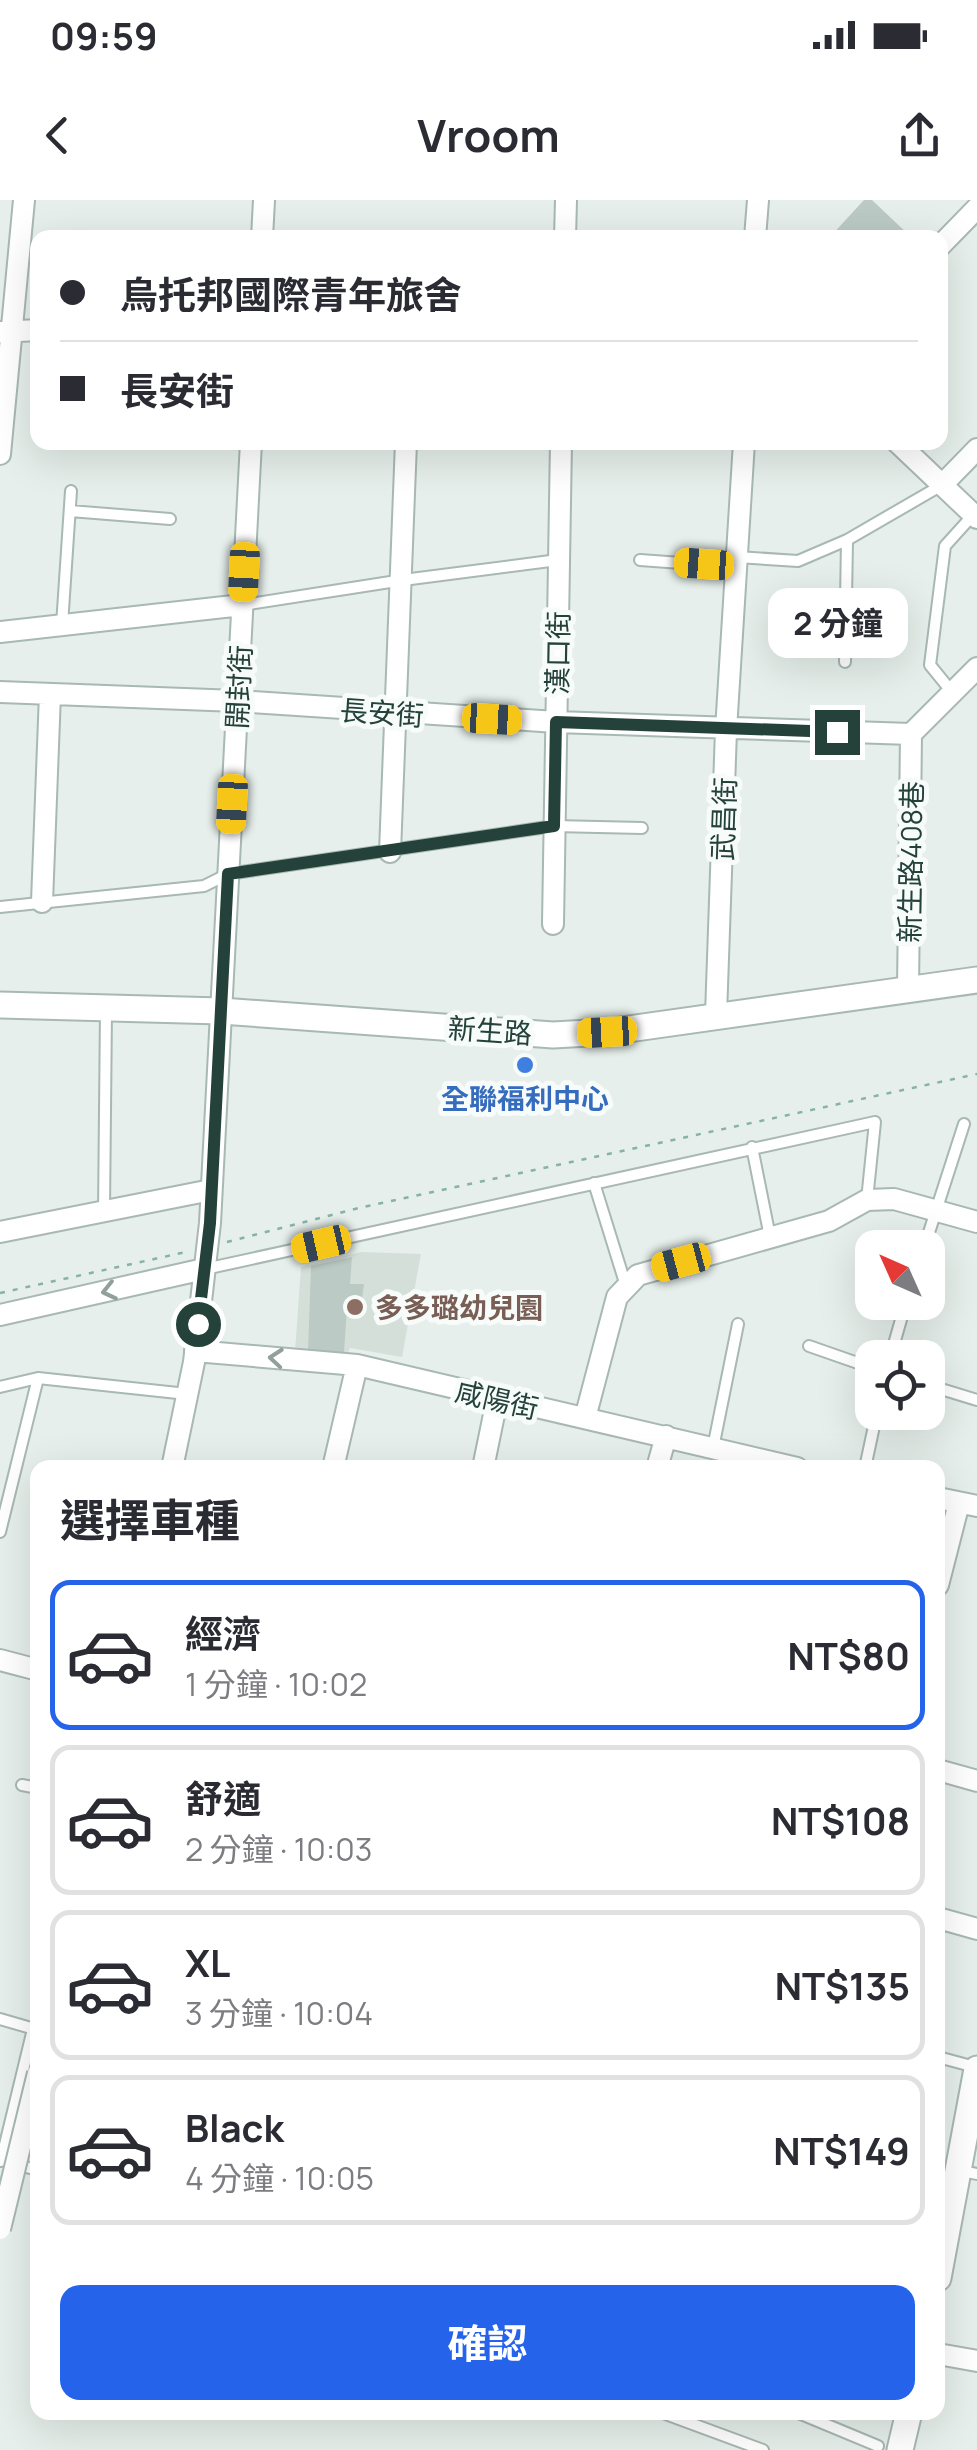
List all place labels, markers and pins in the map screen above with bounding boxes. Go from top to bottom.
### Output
marker: 全聯福利中心 [514,1054,536,1076]
place label: 全聯福利中心 [441,1079,609,1117]
place label: 多多璐幼兒園 [375,1288,543,1326]
marker: 多多璐幼兒園 [344,1296,366,1318]

